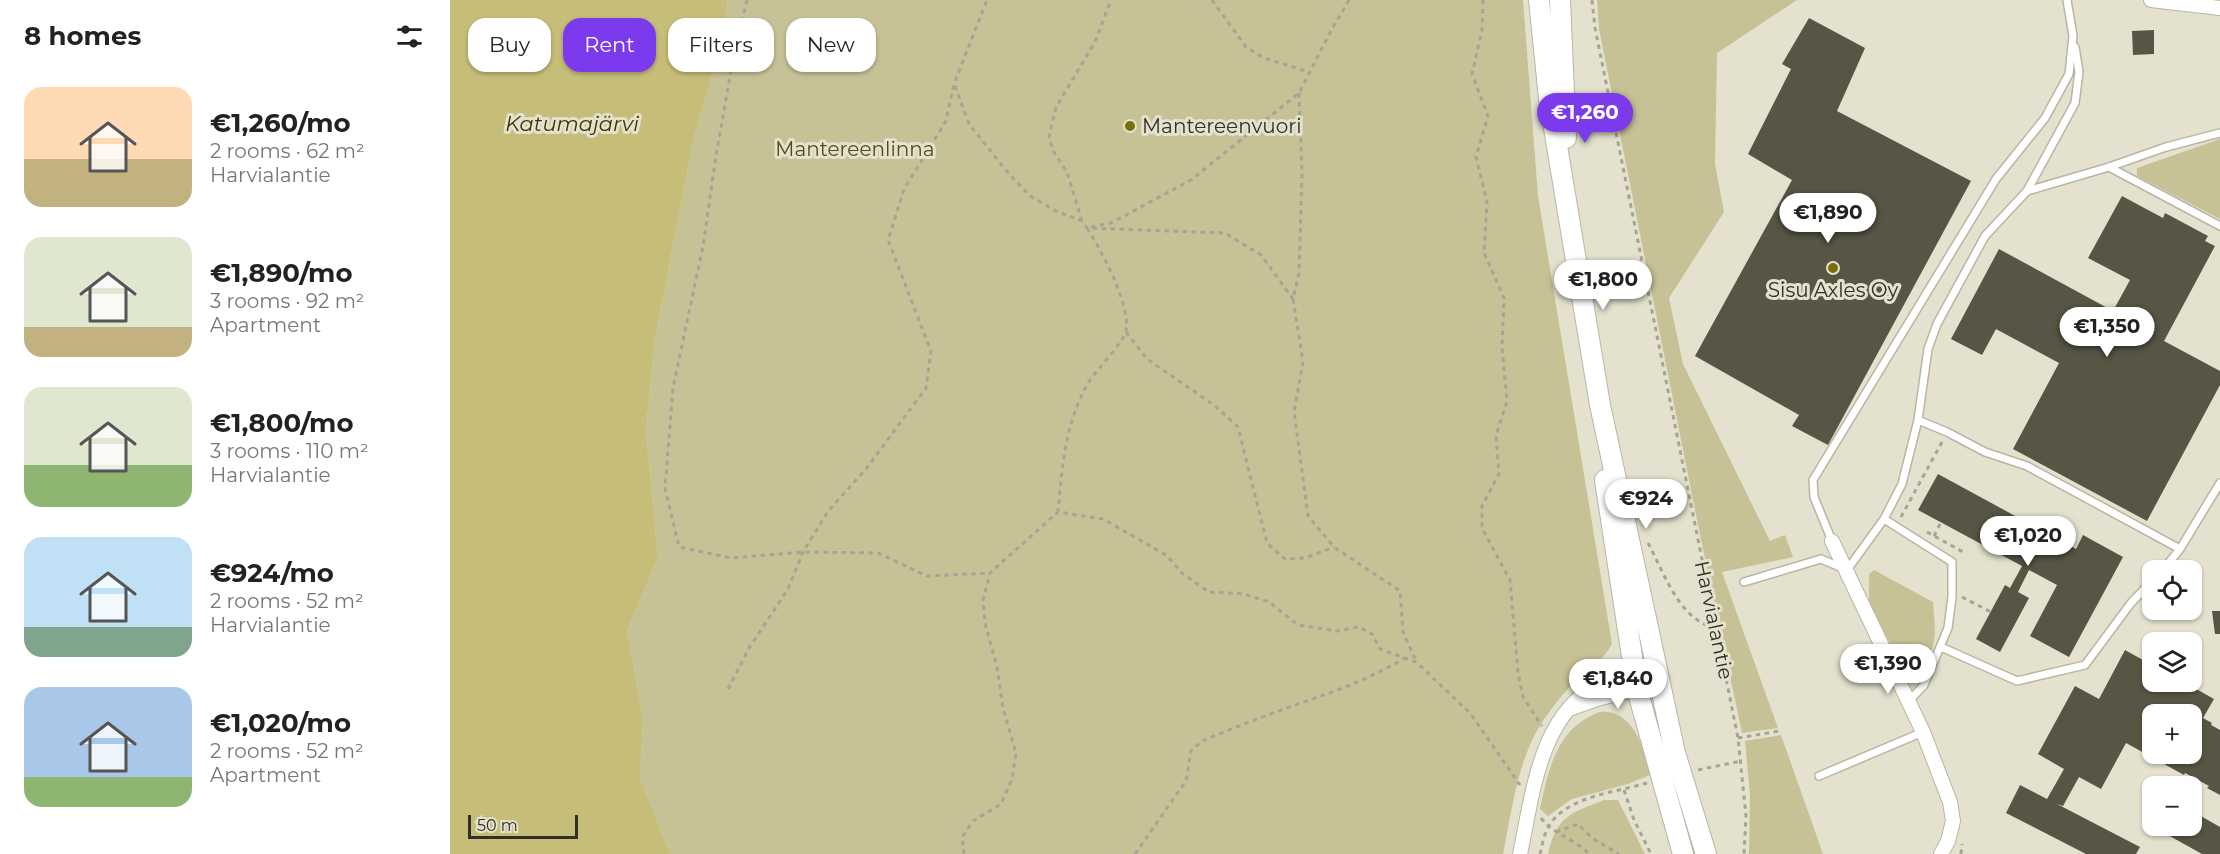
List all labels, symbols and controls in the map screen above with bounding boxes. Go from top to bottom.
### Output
chip: Buy [468,18,551,72]
chip: Rent [563,18,656,72]
chip: Filters [668,18,774,72]
chip: New [786,18,876,72]
text: 8 homes [24,20,141,52]
icon: filters [393,20,426,53]
pin: €1,260 [1536,93,1634,144]
text: €1,260 [1551,100,1619,124]
text: €1,260/mo [210,107,351,139]
icon: home [72,111,144,183]
water label: Katumajärvi [505,111,639,136]
place label: Mantereenvuori [1142,114,1302,138]
marker: Mantereenvuori [1123,119,1137,133]
park label: Mantereenlinna [775,137,935,161]
text: 2 rooms · 62 m² [210,139,365,163]
text: Harvialantie [210,163,331,187]
pin: €1,890 [1779,193,1877,244]
text: €1,890 [1793,200,1863,224]
text: €1,890/mo [210,257,352,289]
pin: €1,800 [1554,260,1652,311]
icon: home [72,261,144,333]
marker: Sisu Axles Oy [1826,261,1840,275]
text: €1,800 [1568,267,1638,291]
place label: Sisu Axles Oy [1768,278,1898,302]
text: 3 rooms · 92 m² [210,289,364,313]
pin: €1,350 [2058,307,2156,358]
text: Apartment [210,313,321,337]
text: €1,350 [2074,314,2140,338]
text: €1,800/mo [210,407,354,439]
icon: home [72,411,144,483]
text: 3 rooms · 110 m² [210,439,369,463]
text: Harvialantie [210,463,331,487]
pin: €924 [1610,479,1682,530]
text: €924 [1619,486,1673,510]
pin: €1,020 [1979,516,2077,567]
text: €1,020 [1994,523,2062,547]
text: €924/mo [210,557,334,589]
street label: Harvialantie [1690,558,1738,682]
map controls [2142,560,2202,836]
button: locate [2142,560,2202,620]
icon: home [72,561,144,633]
text: 2 rooms · 52 m² [210,589,364,613]
text: Harvialantie [210,613,331,637]
button: layers [2142,632,2202,692]
pin: €1,390 [1839,644,1937,695]
text: €1,390 [1854,651,1922,675]
pin: €1,840 [1569,659,1667,710]
text: €1,840 [1583,666,1653,690]
button: + [2142,704,2202,764]
text: €1,020/mo [210,707,351,739]
icon: home [72,711,144,783]
text: 2 rooms · 52 m² [210,739,364,763]
text: Apartment [210,763,321,787]
button: − [2142,776,2202,836]
scale bar [468,812,578,840]
text: 50 m [477,816,518,835]

